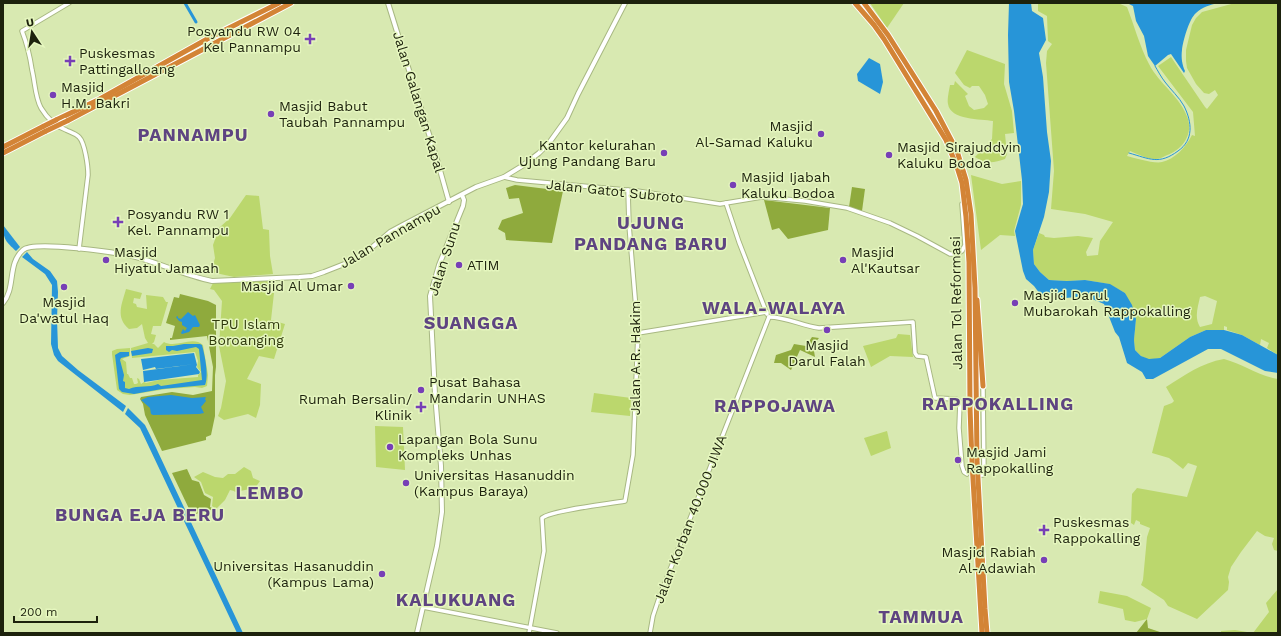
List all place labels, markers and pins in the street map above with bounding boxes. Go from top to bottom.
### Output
place label: Posyandu RW 04 Kel Pannampu [187,23,301,55]
marker: Posyandu RW 04 Kel Pannampu [304,33,316,45]
place label: Puskesmas Pattingalloang [79,45,175,77]
marker: Puskesmas Pattingalloang [64,55,76,67]
place label: Masjid H.M. Bakri [61,79,130,111]
marker: Masjid H.M. Bakri [48,90,58,100]
place label: Masjid Babut Taubah Pannampu [279,98,405,130]
marker: Masjid Babut Taubah Pannampu [266,109,276,119]
place label: Masjid Al-Samad Kaluku [695,118,813,150]
marker: Masjid Al-Samad Kaluku [816,129,826,139]
place label: Kantor kelurahan Ujung Pandang Baru [519,137,656,169]
place label: Masjid Sirajuddyin Kaluku Bodoa [897,139,1021,171]
marker: Kantor kelurahan Ujung Pandang Baru [659,148,669,158]
marker: Masjid Sirajuddyin Kaluku Bodoa [884,150,894,160]
place label: Masjid Ijabah Kaluku Bodoa [741,169,835,201]
marker: Masjid Ijabah Kaluku Bodoa [728,180,738,190]
place label: Posyandu RW 1 Kel. Pannampu [127,206,229,238]
marker: Posyandu RW 1 Kel. Pannampu [112,216,124,228]
place label: Masjid Hiyatul Jamaah [114,244,219,276]
place label: Masjid Al'Kautsar [851,244,920,276]
marker: Masjid Hiyatul Jamaah [101,255,111,265]
marker: Masjid Al'Kautsar [838,255,848,265]
place label: ATIM [467,257,500,273]
marker: ATIM [454,260,464,270]
place label: Masjid Al Umar [241,278,343,294]
marker: Masjid Al Umar [346,281,356,291]
marker: Masjid Da'watul Haq [59,282,69,292]
place label: Masjid Darul Mubarokah Rappokalling [1023,287,1191,319]
place label: Masjid Da'watul Haq [19,294,109,326]
marker: Masjid Darul Mubarokah Rappokalling [1010,298,1020,308]
marker: Masjid Darul Falah [822,325,832,335]
place label: Masjid Darul Falah [788,337,866,369]
place label: Pusat Bahasa Mandarin UNHAS [429,374,546,406]
marker: Pusat Bahasa Mandarin UNHAS [416,385,426,395]
place label: Rumah Bersalin/ Klinik [299,391,412,423]
marker: Rumah Bersalin/ Klinik [415,401,427,413]
place label: Lapangan Bola Sunu Kompleks Unhas [398,431,538,463]
marker: Lapangan Bola Sunu Kompleks Unhas [385,442,395,452]
place label: Masjid Jami Rappokalling [966,444,1054,476]
marker: Masjid Jami Rappokalling [953,455,963,465]
place label: Universitas Hasanuddin (Kampus Baraya) [414,467,575,499]
marker: Universitas Hasanuddin (Kampus Baraya) [401,478,411,488]
place label: Puskesmas Rappokalling [1053,514,1141,546]
marker: Puskesmas Rappokalling [1038,524,1050,536]
place label: Masjid Rabiah Al-Adawiah [942,544,1036,576]
marker: Masjid Rabiah Al-Adawiah [1039,555,1049,565]
place label: Universitas Hasanuddin (Kampus Lama) [213,558,374,590]
marker: Universitas Hasanuddin (Kampus Lama) [377,569,387,579]

